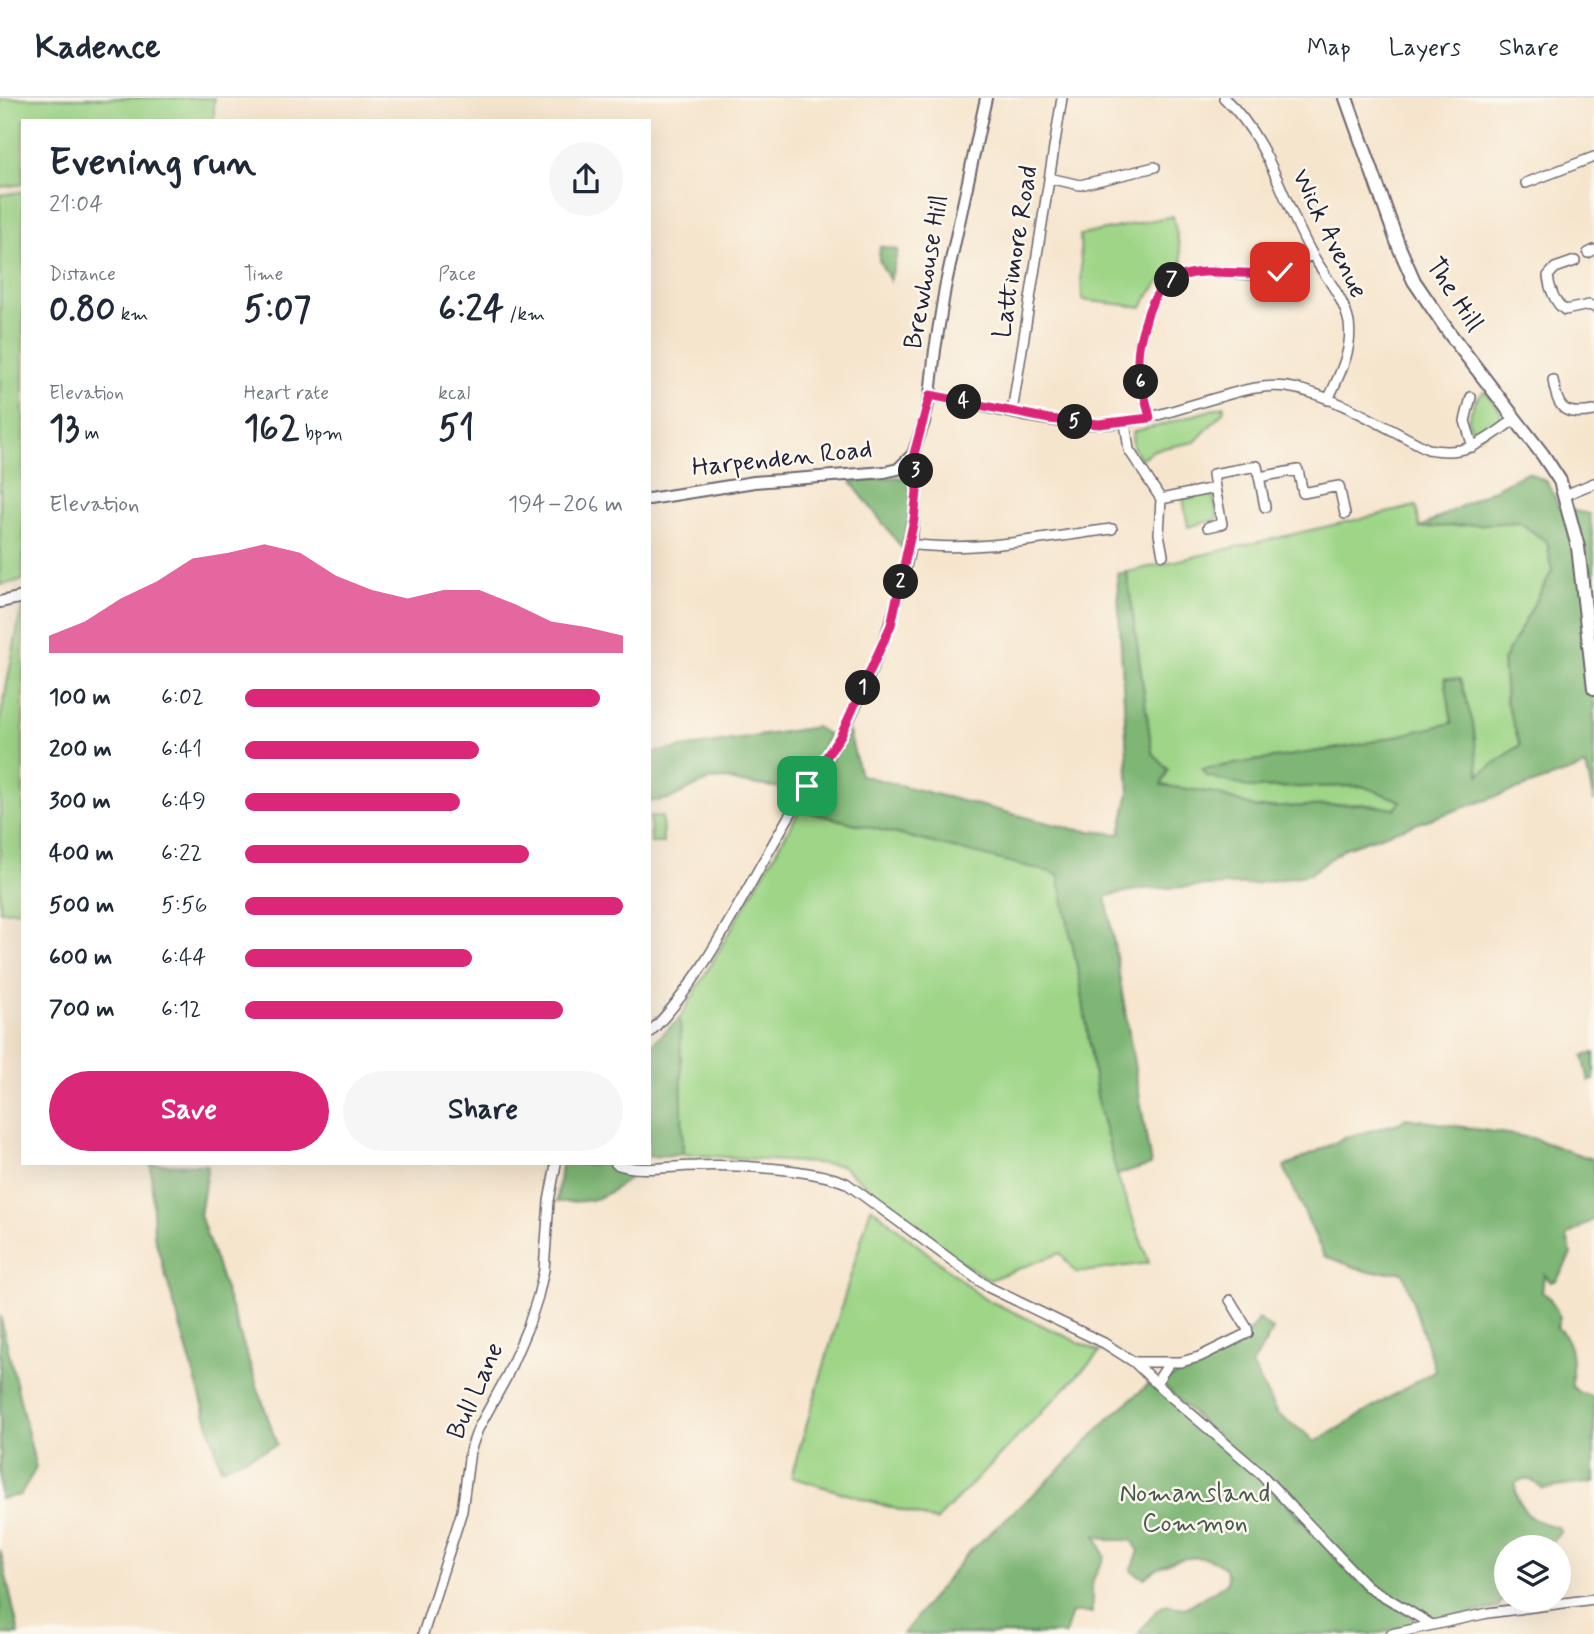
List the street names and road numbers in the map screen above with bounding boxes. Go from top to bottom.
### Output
street label: Lattimore Road [986,163,1046,341]
street label: Wick Avenue [1283,164,1375,304]
street label: Brewhouse Hill [897,192,957,352]
street label: The Hill [1417,251,1491,339]
street label: Harpenden Road [690,433,874,485]
street label: Bull Lane [440,1337,512,1445]

